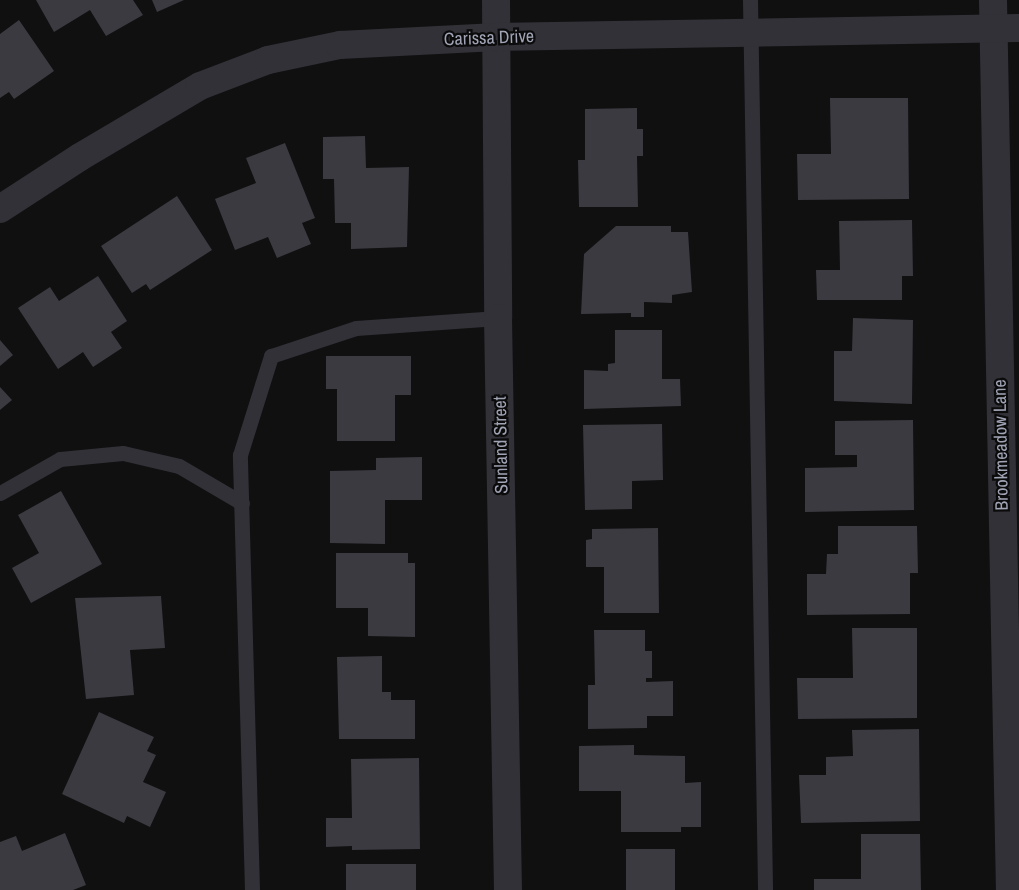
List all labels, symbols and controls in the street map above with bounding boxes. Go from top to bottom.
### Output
street label: Carissa Drive [444,26,534,50]
street label: Brookmeadow Lane [989,379,1013,511]
street label: Sunland Street [489,396,513,494]

